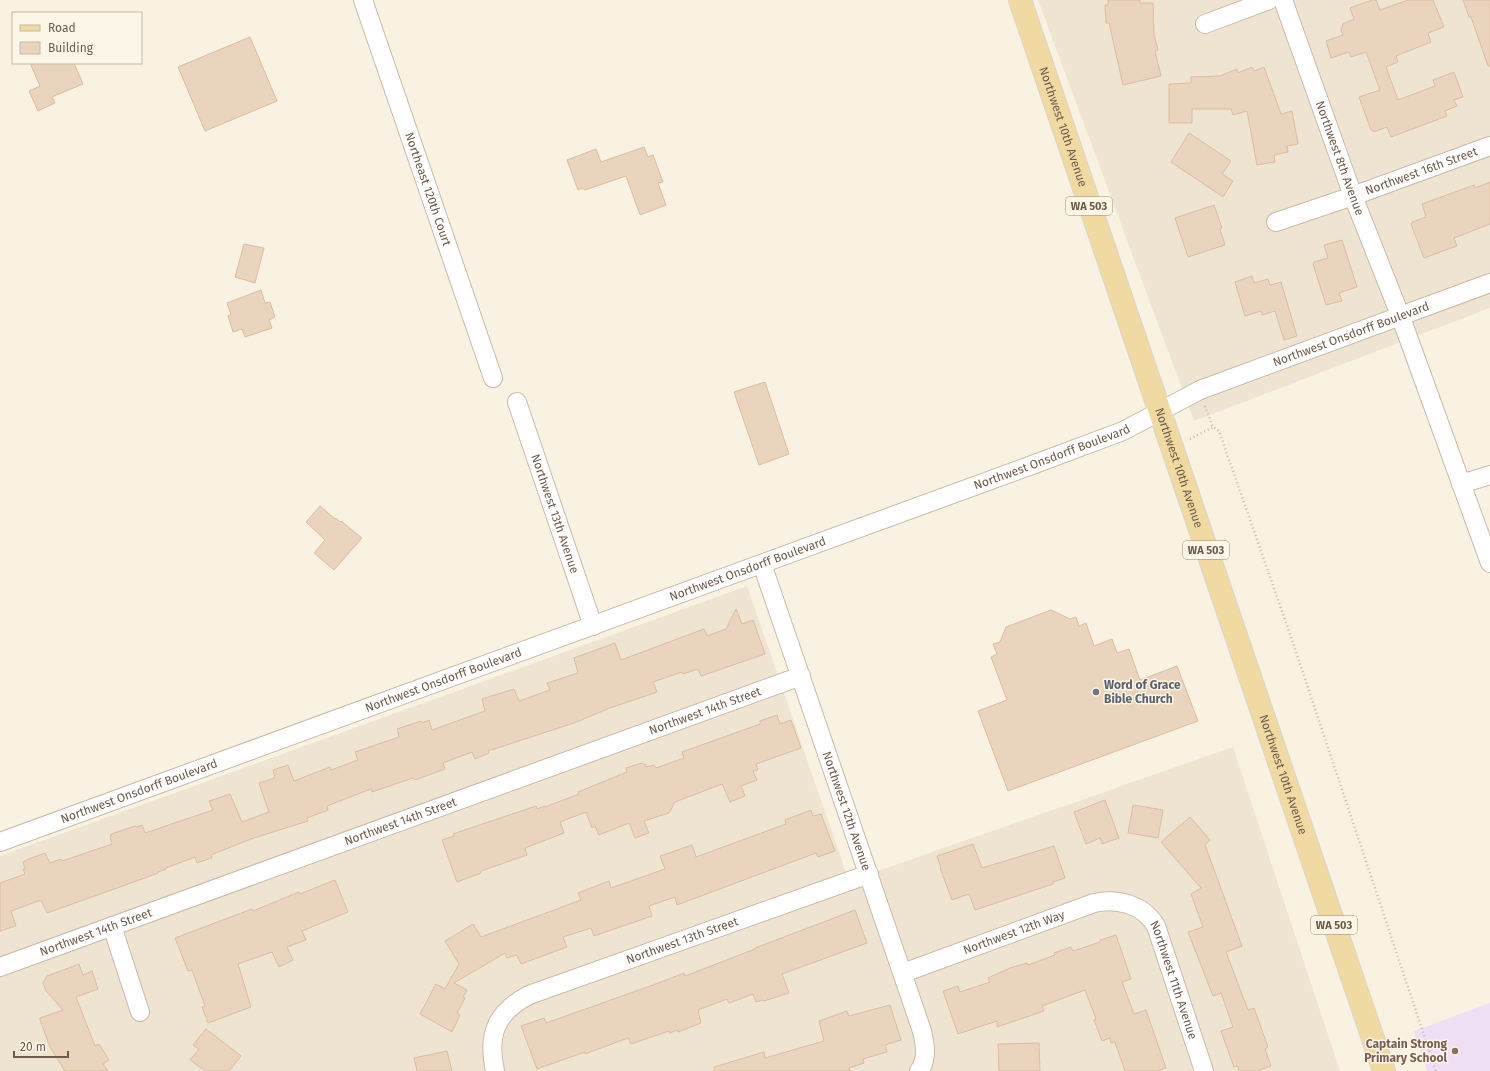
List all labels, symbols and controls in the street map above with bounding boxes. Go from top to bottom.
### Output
legend [12,12,142,64]
text: Road [48,21,76,35]
text: Building [48,41,94,55]
street label: Northwest 10th Avenue [1036,65,1090,189]
street label: Northwest 8th Avenue [1313,99,1367,217]
street label: Northeast 120th Court [402,131,454,248]
street label: Northwest 16th Street [1363,144,1480,198]
road number: WA 503 [1066,197,1112,215]
street label: Northwest Onsdorff Boulevard [1271,299,1431,370]
street label: Northwest 10th Avenue [1152,406,1206,530]
street label: Northwest Onsdorff Boulevard [972,422,1132,493]
street label: Northwest 13th Avenue [528,452,582,575]
street label: Northwest Onsdorff Boulevard [668,534,828,604]
road number: WA 503 [1183,541,1229,559]
street label: Northwest Onsdorff Boulevard [363,645,524,715]
place label: Word of Grace Bible Church [1104,678,1181,706]
street label: Northwest 14th Street [647,684,764,738]
marker: Word of Grace Bible Church [1091,687,1101,697]
street label: Northwest 10th Avenue [1256,713,1310,836]
street label: Northwest 12th Avenue [820,749,873,872]
street label: Northwest Onsdorff Boulevard [59,756,219,826]
street label: Northwest 14th Street [342,795,459,848]
street label: Northwest 14th Street [38,905,154,959]
street label: Northwest 12th Way [961,907,1067,957]
street label: Northwest 13th Street [624,914,741,967]
road number: WA 503 [1311,916,1357,934]
street label: Northwest 11th Avenue [1147,918,1200,1041]
scale bar [14,1033,68,1059]
place label: Captain Strong Primary School [1364,1037,1447,1065]
text: 20 m [20,1040,46,1054]
marker: Captain Strong Primary School [1450,1046,1460,1056]

